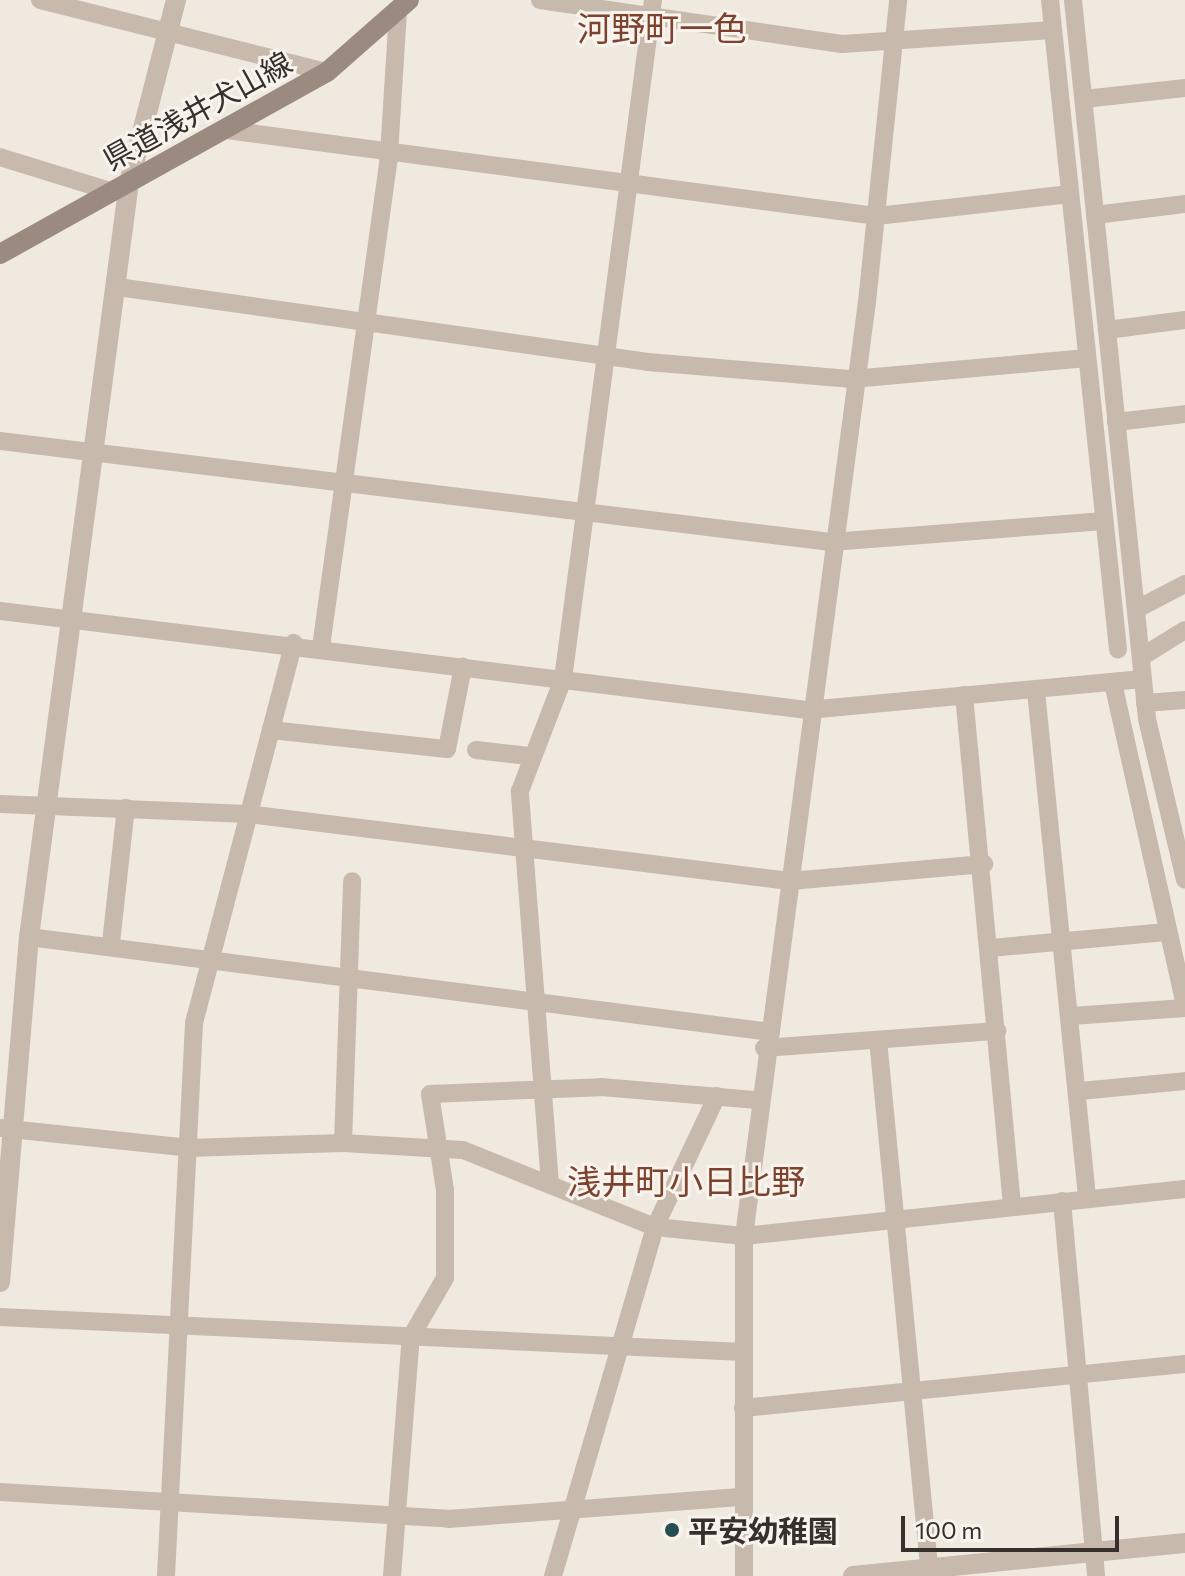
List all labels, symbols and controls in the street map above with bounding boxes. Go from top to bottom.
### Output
district label: 河野町一色 [577,8,747,48]
street label: 県道浅井犬山線 [96,43,298,177]
district label: 浅井町小日比野 [567,1161,805,1201]
scale bar [905,1500,1123,1550]
place label: 平安幼稚園 [688,1512,838,1548]
text: 100 m [915,1515,982,1544]
marker: 平安幼稚園 [663,1521,681,1539]

